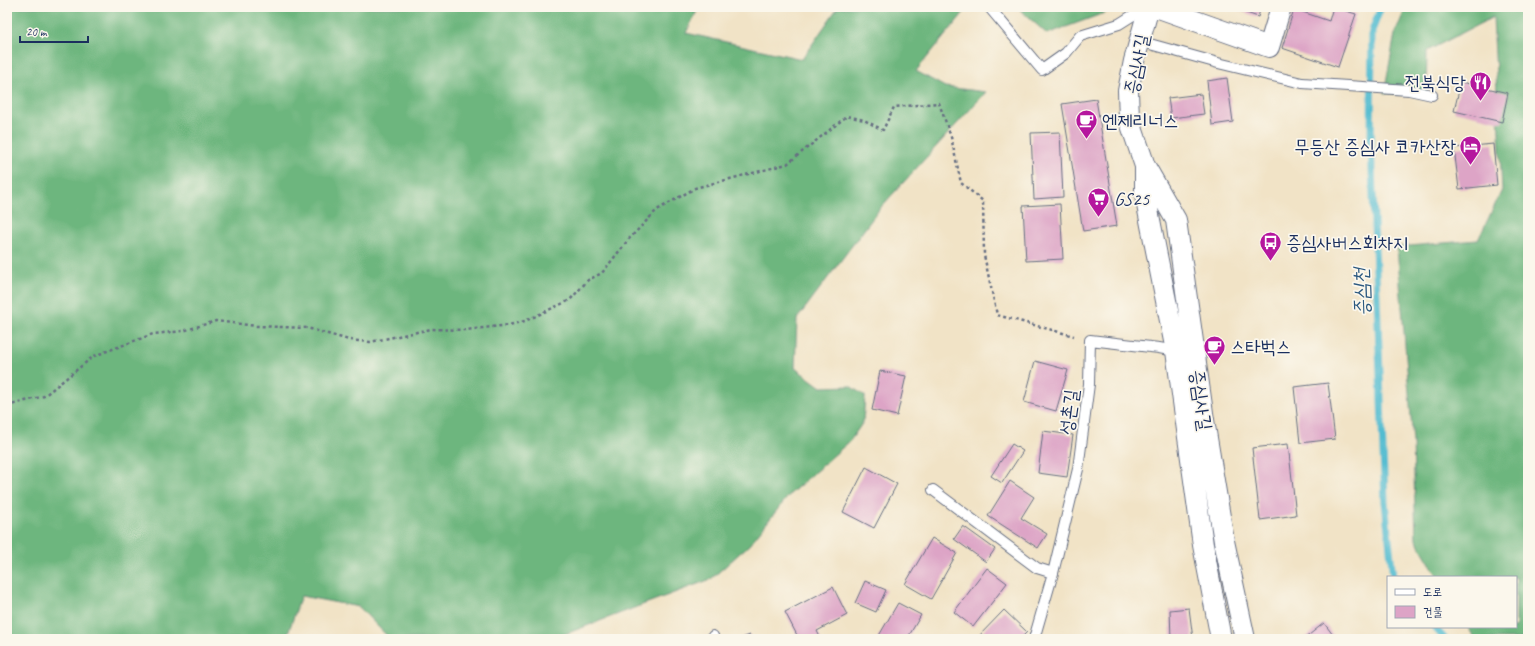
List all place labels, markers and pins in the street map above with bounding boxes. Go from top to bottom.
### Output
restaurant icon: 전북식당 [1468,69,1494,102]
place label: 전북식당 [1405,71,1466,95]
cafe icon: 엔제리너스 [1073,107,1099,140]
place label: 엔제리너스 [1102,109,1178,133]
hotel icon: 무등산 증심사 코카산장 [1458,133,1484,166]
place label: 무등산 증심사 코카산장 [1294,135,1456,159]
supermarket icon: GS25 [1086,185,1112,218]
place label: GS25 [1114,187,1151,211]
bus stop icon: 증심사버스회차지 [1257,229,1283,262]
place label: 증심사버스회차지 [1286,231,1408,255]
cafe icon: 스타벅스 [1202,333,1228,366]
place label: 스타벅스 [1230,335,1291,359]

